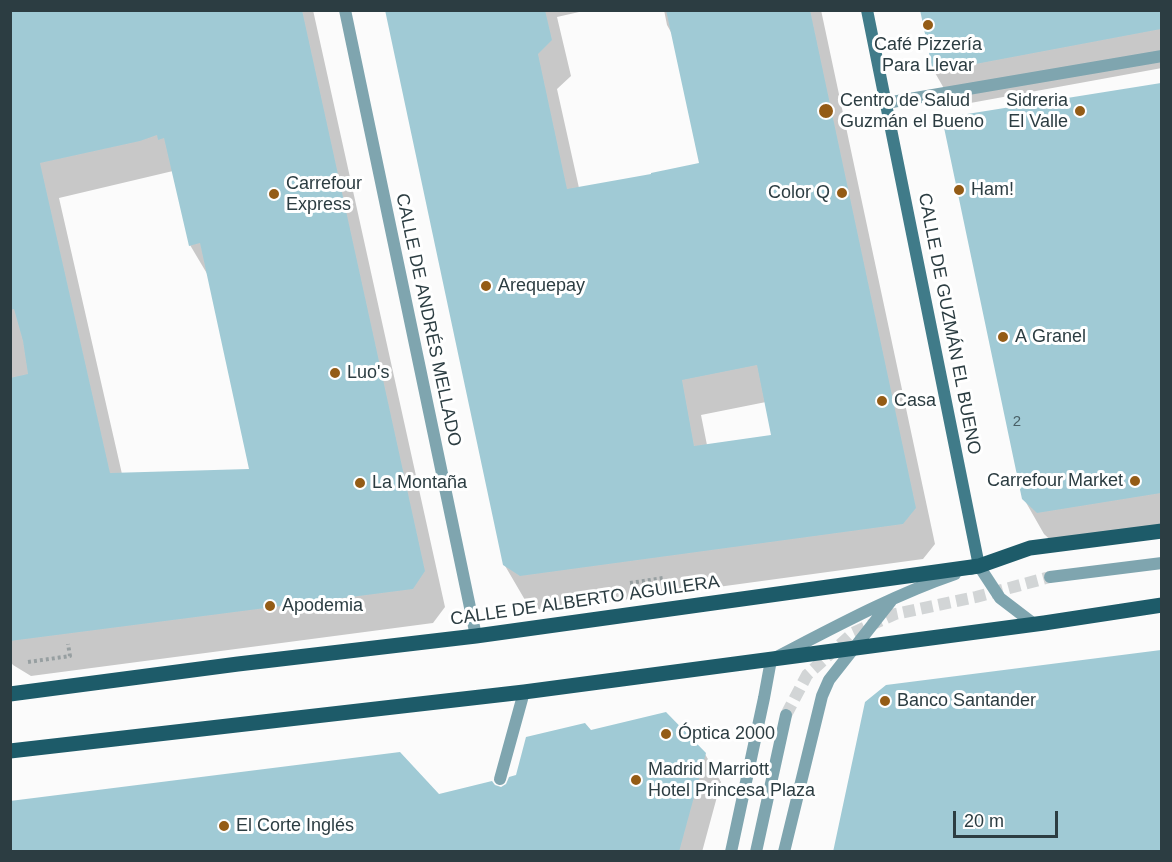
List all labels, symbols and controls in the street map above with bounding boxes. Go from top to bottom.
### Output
marker: Café Pizzería Para Llevar [921,18,935,32]
place label: Café Pizzería Para Llevar [874,34,982,76]
place label: Centro de Salud Guzmán el Bueno [840,90,984,132]
place label: Sidreria El Valle [1006,90,1068,132]
marker: Centro de Salud Guzmán el Bueno [817,102,835,120]
marker: Sidreria El Valle [1073,104,1087,118]
place label: Carrefour Express [286,173,362,216]
place label: Ham! [971,179,1014,201]
place label: Color Q [768,182,830,204]
marker: Ham! [952,183,966,197]
marker: Color Q [835,186,849,200]
marker: Carrefour Express [267,187,281,201]
street label: CALLE DE GUZMÁN EL BUENO [913,191,985,457]
street label: CALLE DE ANDRÉS MELLADO [391,192,465,448]
place label: Arequepay [498,275,585,297]
marker: Arequepay [479,279,493,293]
place label: A Granel [1015,326,1086,348]
marker: A Granel [996,330,1010,344]
place label: Luo's [347,362,389,384]
marker: Luo's [328,366,342,380]
place label: Casa [894,390,936,412]
marker: Casa [875,394,889,408]
house number: 2 [1013,413,1021,431]
place label: Carrefour Market [987,470,1123,492]
place label: La Montaña [372,472,467,494]
marker: Carrefour Market [1128,474,1142,488]
marker: La Montaña [353,476,367,490]
street label: CALLE DE ALBERTO AGUILERA [449,571,721,631]
place label: Apodemia [282,595,363,617]
marker: Apodemia [263,599,277,613]
place label: Banco Santander [897,690,1036,712]
marker: Banco Santander [878,694,892,708]
place label: Óptica 2000 [678,723,775,745]
marker: Óptica 2000 [659,727,673,741]
place label: Madrid Marriott Hotel Princesa Plaza [648,759,815,802]
marker: Madrid Marriott Hotel Princesa Plaza [629,773,643,787]
scale bar [956,799,1061,837]
text: 20 m [964,811,1004,831]
place label: El Corte Inglés [236,815,354,837]
marker: El Corte Inglés [217,819,231,833]

